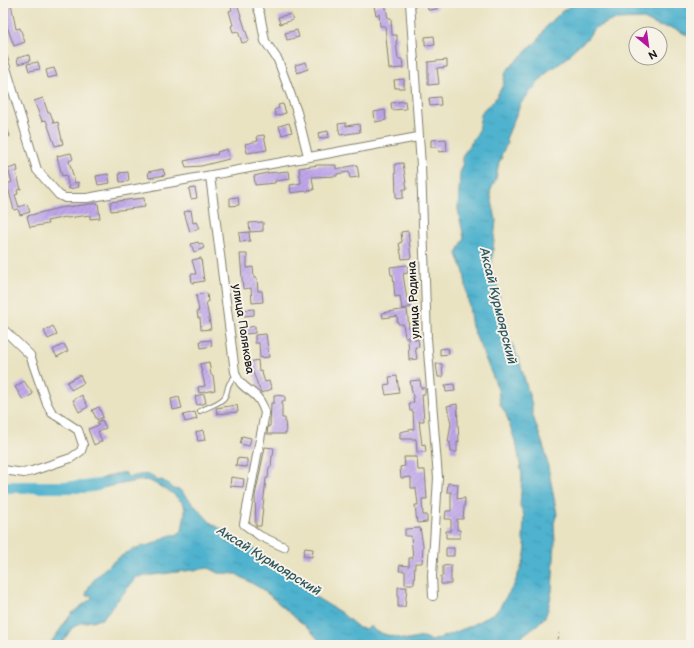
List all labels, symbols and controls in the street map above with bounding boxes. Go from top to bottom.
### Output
north arrow [628,26,668,66]
text: N [646,47,659,62]
water label: Аксай Курмоярский [476,245,520,366]
street label: улица Родина [404,261,424,339]
street label: улица Полякова [228,283,258,375]
water label: Аксай Курмоярский [213,522,324,600]

